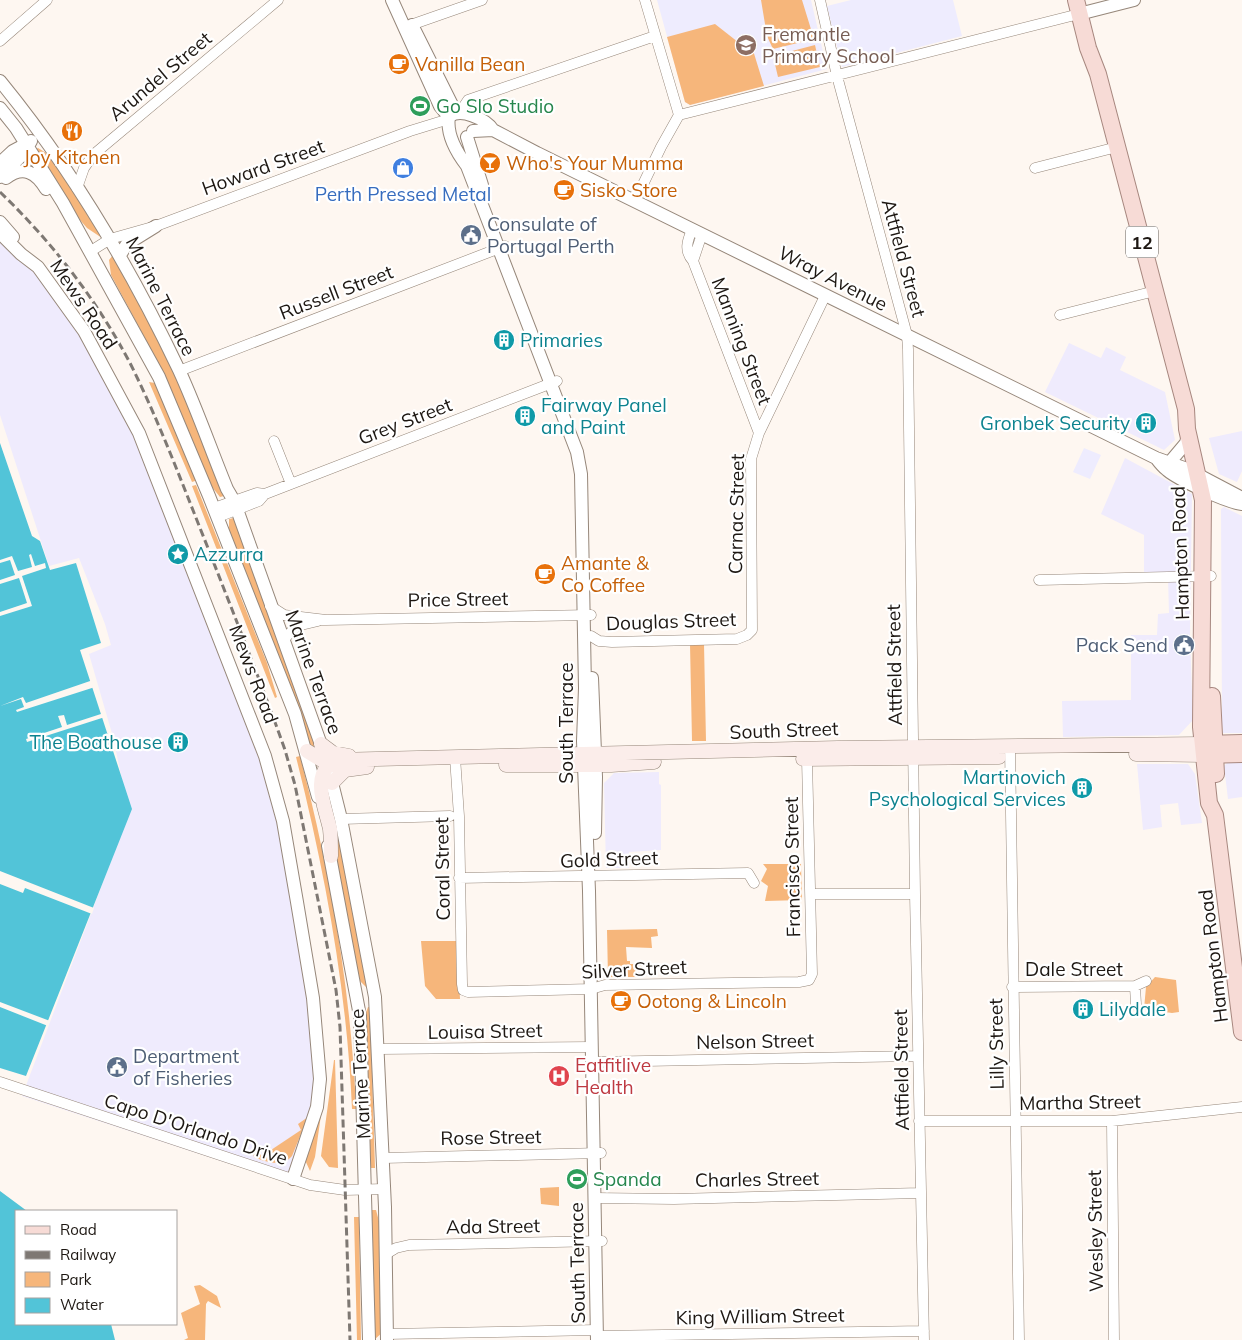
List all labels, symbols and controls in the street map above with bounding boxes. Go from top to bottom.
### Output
place label: Fremantle Primary School [762,22,895,68]
street label: Arundel Street [104,26,217,126]
school or university icon: Fremantle Primary School [734,33,758,57]
cafe icon: Vanilla Bean [387,52,411,76]
place label: Vanilla Bean [415,52,525,76]
sports icon: Go Slo Studio [408,94,432,118]
place label: Go Slo Studio [436,94,554,118]
restaurant icon: Joy Kitchen [60,119,84,143]
street label: Howard Street [198,134,328,200]
place label: Joy Kitchen [23,145,121,169]
bar icon: Who's Your Mumma [478,151,502,175]
place label: Who's Your Mumma [506,151,683,175]
shop icon: Perth Pressed Metal [391,156,415,180]
cafe icon: Sisko Store [552,178,576,202]
place label: Sisko Store [580,178,677,202]
place label: Perth Pressed Metal [315,182,491,206]
street label: Attfield Street [877,196,931,320]
place label: Consulate of Portugal Perth [487,212,615,258]
public building icon: Consulate of Portugal Perth [459,223,483,247]
road number: 12 [1126,226,1158,258]
street label: Marine Terrace [121,232,201,360]
street label: Wray Avenue [774,240,892,316]
street label: Mews Road [45,254,123,354]
street label: Russell Street [276,259,397,325]
street label: Manning Street [707,274,777,408]
building icon: Primaries [492,328,516,352]
place label: Primaries [520,328,603,352]
street label: Grey Street [355,392,456,450]
place label: Fairway Panel and Paint [541,393,667,439]
building icon: Fairway Panel and Paint [513,404,537,428]
place label: Gronbek Security [980,411,1130,435]
building icon: Gronbek Security [1134,411,1158,435]
street label: Carnac Street [723,453,749,574]
street label: Hampton Road [1166,486,1194,620]
place icon: Azzurra [166,542,190,566]
place label: Azzurra [194,542,264,566]
place label: Amante & Co Coffee [561,551,650,597]
cafe icon: Amante & Co Coffee [533,562,557,586]
street label: Price Street [407,586,509,612]
street label: Attfield Street [881,604,907,726]
street label: Marine Terrace [280,607,348,737]
street label: Douglas Street [605,607,737,635]
street label: Mews Road [224,621,284,727]
place label: Pack Send [1076,633,1168,657]
public building icon: Pack Send [1172,633,1196,657]
street label: South Terrace [554,662,578,784]
street label: South Street [729,716,839,744]
place label: The Boathouse [30,730,162,754]
building icon: The Boathouse [166,730,190,754]
place label: Martinovich Psychological Services [869,765,1066,811]
building icon: Martinovich Psychological Services [1070,776,1094,800]
street label: Francisco Street [779,796,805,938]
street label: Coral Street [429,817,455,921]
street label: Gold Street [560,845,659,873]
street label: Hampton Road [1193,888,1233,1024]
street label: Silver Street [581,954,688,984]
street label: Dale Street [1025,957,1123,981]
cafe icon: Ootong & Lincoln [609,989,633,1013]
place label: Ootong & Lincoln [637,989,787,1013]
building icon: Lilydale [1071,997,1095,1021]
place label: Lilydale [1099,997,1166,1021]
street label: Lilly Street [983,998,1009,1090]
street label: Marine Terrace [345,1008,375,1140]
street label: Attfield Street [888,1009,914,1131]
street label: Louisa Street [427,1018,543,1044]
street label: Nelson Street [696,1028,815,1054]
place label: Department of Fisheries [133,1044,240,1090]
place label: Eatfitlive Health [575,1053,651,1099]
public building icon: Department of Fisheries [105,1055,129,1079]
hospital icon: Eatfitlive Health [547,1064,571,1088]
street label: Capo D'Orlando Drive [101,1088,291,1170]
street label: Martha Street [1019,1089,1141,1115]
street label: Rose Street [440,1124,542,1150]
street label: Charles Street [695,1166,820,1192]
sports icon: Spanda [565,1167,589,1191]
place label: Spanda [593,1167,662,1191]
street label: Wesley Street [1082,1169,1108,1292]
street label: South Terrace [564,1202,590,1324]
legend [15,1210,178,1325]
street label: Ada Street [446,1213,541,1239]
text: Road [60,1220,97,1239]
text: Railway [60,1245,116,1264]
text: Park [60,1270,92,1289]
text: Water [60,1295,104,1314]
street label: King William Street [675,1303,845,1329]

